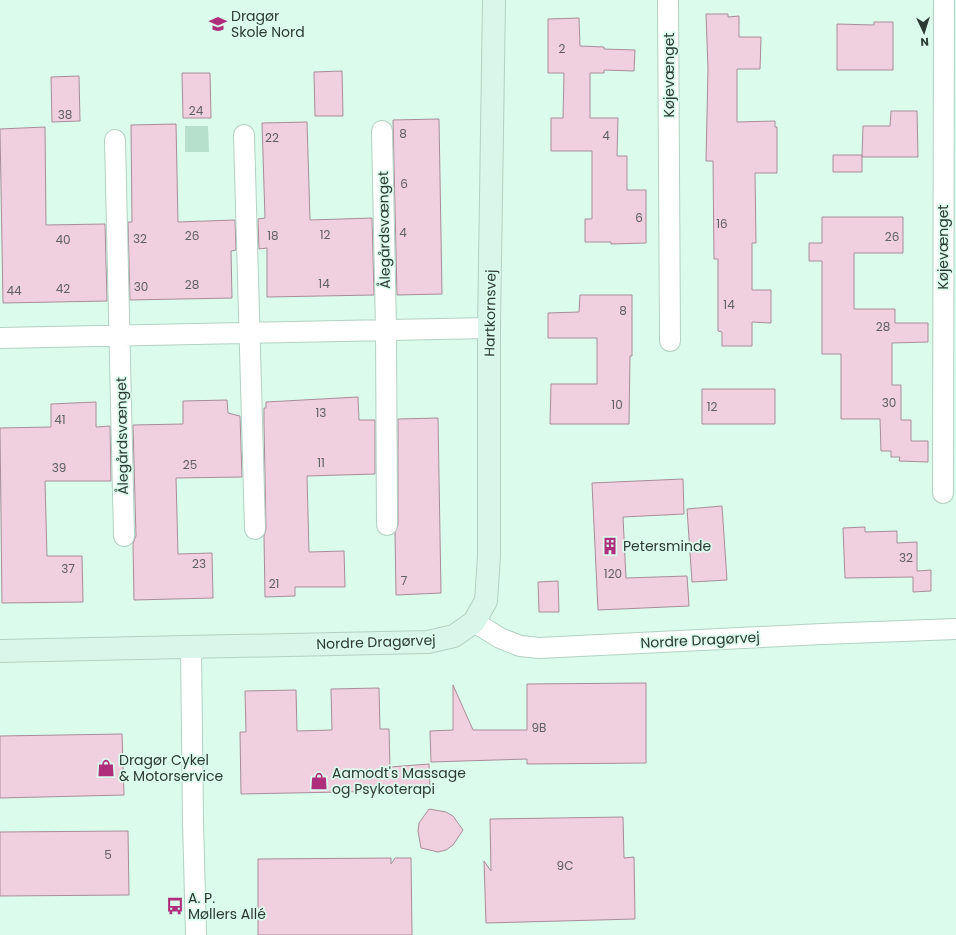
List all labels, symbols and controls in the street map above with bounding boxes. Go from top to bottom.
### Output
place label: Dragør Skole Nord [231,6,305,42]
north arrow [904,12,944,52]
school or university icon: Dragør Skole Nord [208,14,228,34]
street label: Køjevænget [659,33,679,117]
text: N [920,34,929,50]
house number: 2 [559,40,566,57]
house number: 24 [189,102,204,119]
house number: 38 [58,106,72,123]
house number: 8 [399,125,407,142]
house number: 4 [602,127,610,144]
house number: 22 [265,129,279,146]
street label: Ålegårdsvænget [373,171,395,289]
house number: 6 [400,175,408,192]
street label: Køjevænget [933,205,953,289]
house number: 6 [635,209,643,226]
house number: 16 [716,215,728,232]
house number: 4 [399,224,407,241]
house number: 12 [320,226,330,243]
house number: 26 [185,227,199,244]
house number: 18 [267,227,279,244]
house number: 26 [885,228,899,245]
house number: 32 [133,230,147,247]
house number: 40 [55,231,71,248]
street label: Hartkornsvej [479,269,501,357]
house number: 14 [318,275,330,292]
house number: 28 [185,276,199,293]
house number: 30 [134,278,148,295]
house number: 42 [56,280,70,297]
house number: 44 [6,282,22,299]
house number: 14 [723,296,735,313]
house number: 8 [619,302,627,319]
house number: 28 [876,318,890,335]
street label: Ålegårdsvænget [111,377,133,495]
house number: 30 [882,394,896,411]
house number: 10 [611,396,623,413]
house number: 12 [707,398,717,415]
house number: 13 [316,404,326,421]
house number: 41 [54,411,66,428]
house number: 11 [317,454,325,471]
house number: 25 [183,456,197,473]
house number: 39 [52,459,66,476]
building icon: Petersminde [600,536,620,556]
place label: Petersminde [623,536,711,556]
house number: 32 [899,549,913,566]
house number: 23 [192,555,206,572]
house number: 37 [61,560,75,577]
house number: 120 [604,565,622,582]
house number: 7 [401,572,408,589]
house number: 21 [269,575,279,592]
street label: Nordre Dragørvej [640,627,760,653]
street label: Nordre Dragørvej [316,630,436,654]
house number: 9B [532,719,546,736]
place label: Dragør Cykel & Motorservice [119,750,223,786]
shop icon: Dragør Cykel & Motorservice [96,758,116,778]
place label: Aamodt's Massage og Psykoterapi [332,763,466,799]
shop icon: Aamodt's Massage og Psykoterapi [309,771,329,791]
house number: 5 [104,846,112,863]
house number: 9C [557,857,573,874]
place label: A. P. Møllers Allé [188,888,266,924]
bus stop icon: A. P. Møllers Allé [165,896,185,916]

